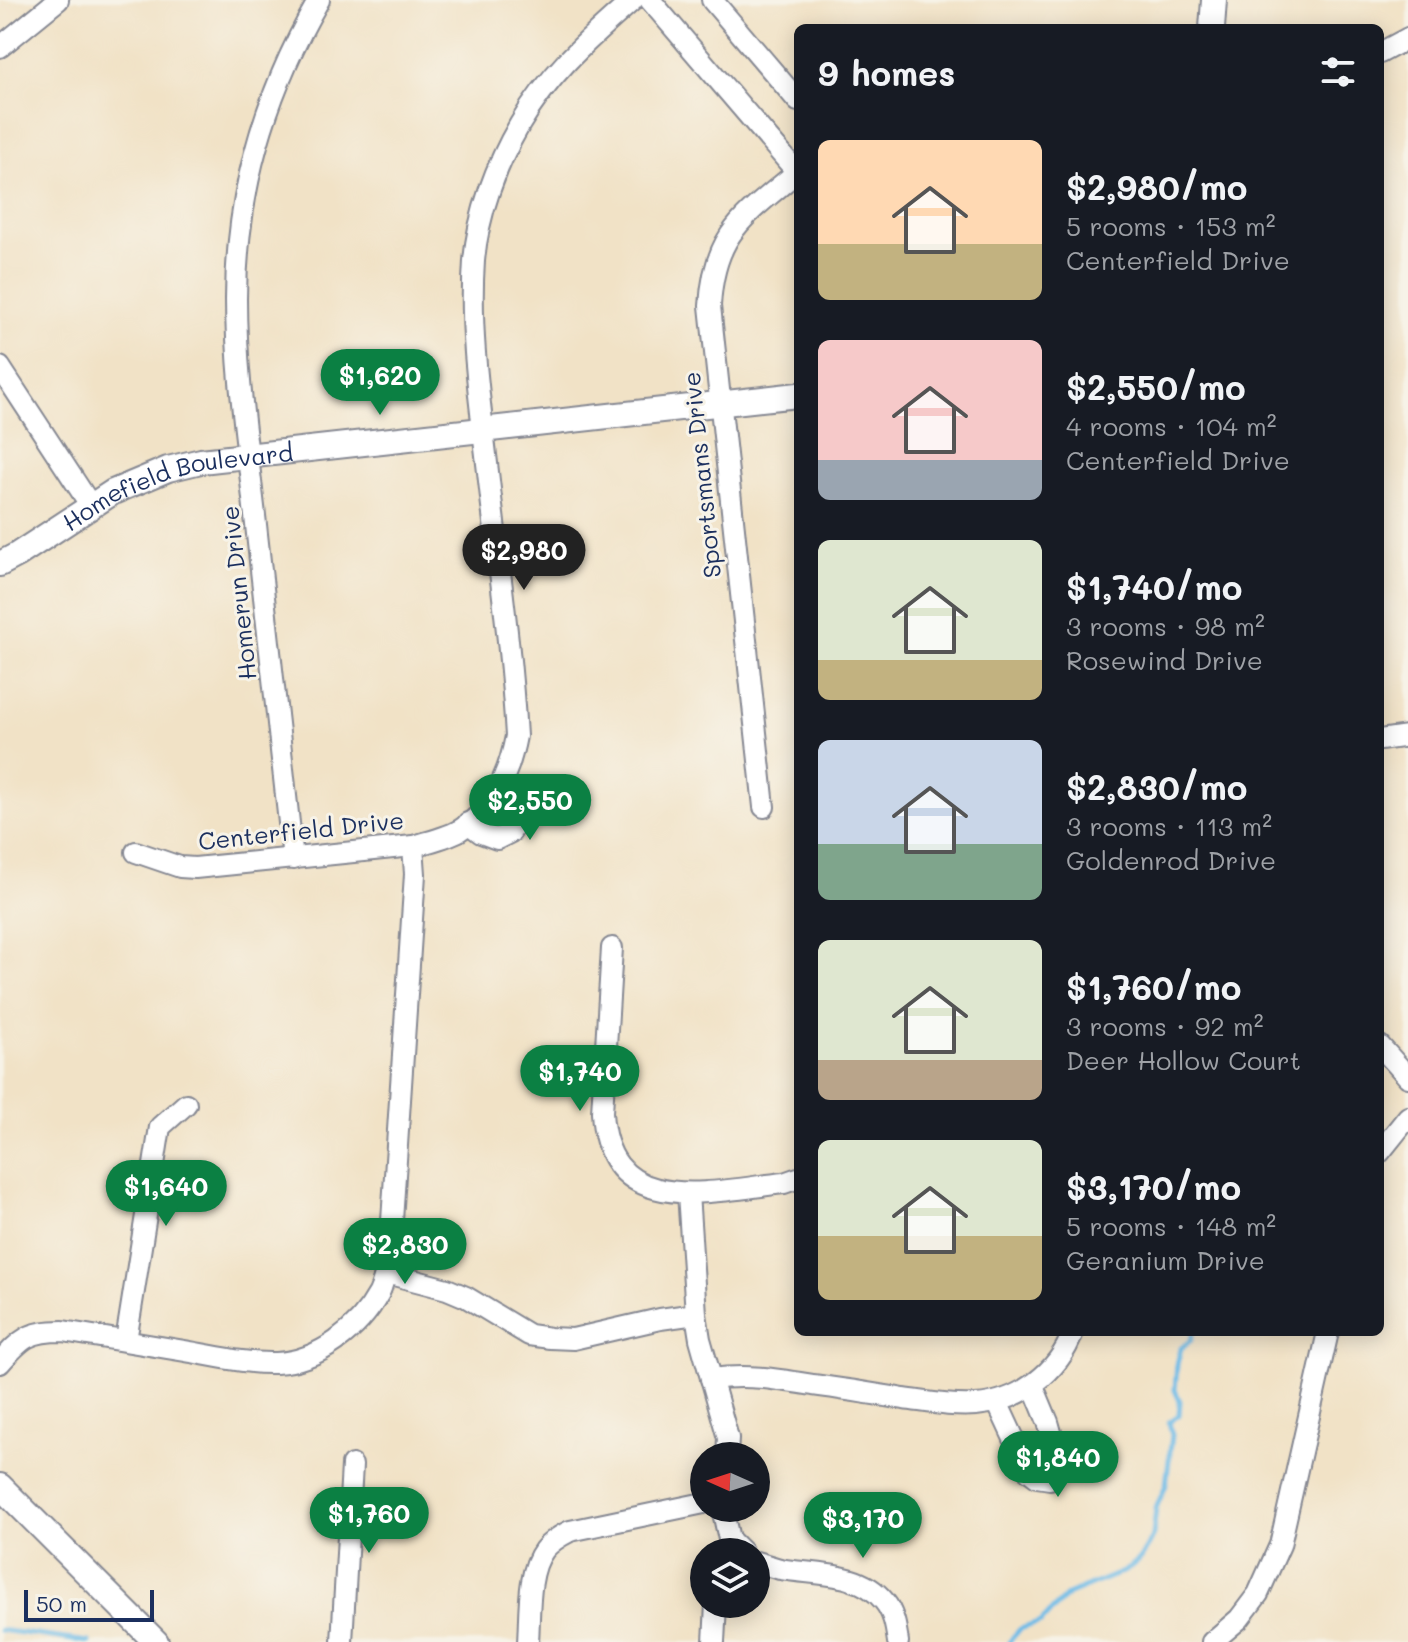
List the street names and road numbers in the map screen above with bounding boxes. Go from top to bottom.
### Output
street label: Sportsmans Drive [675,370,727,580]
street label: Homefield Boulevard [56,435,294,537]
street label: Homerun Drive [213,504,263,682]
street label: Centerfield Drive [197,804,405,856]

